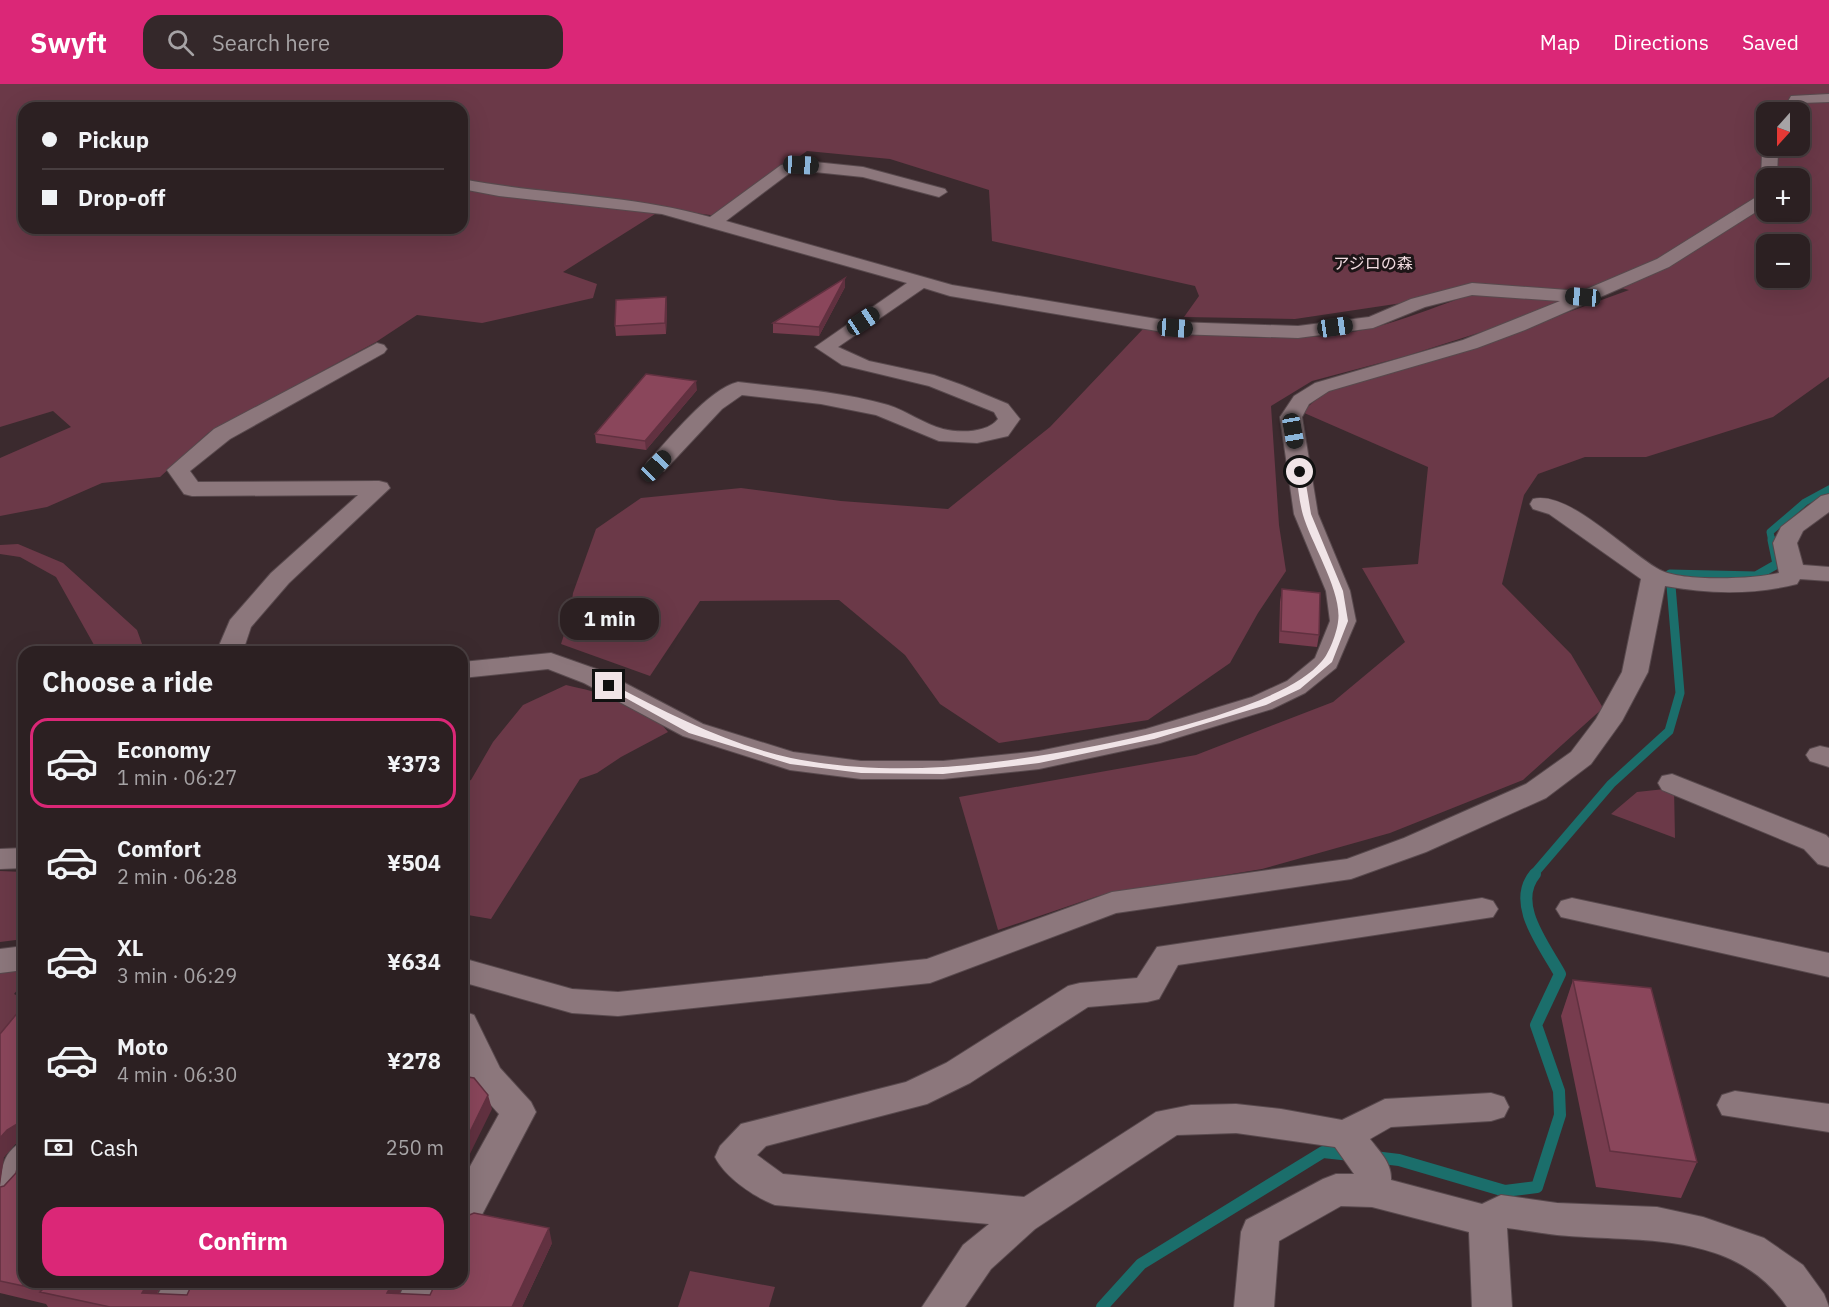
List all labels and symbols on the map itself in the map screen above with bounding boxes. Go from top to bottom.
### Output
north arrow [1756,102,1810,156]
car [783,155,819,175]
park label: アジロの森 [1333,253,1413,273]
car [1564,286,1602,308]
car [843,303,883,339]
car [1316,316,1354,338]
car [1156,318,1194,338]
car [1281,412,1305,450]
car [637,447,675,485]
route start [1286,458,1313,485]
callout: 1 min [560,599,658,641]
route end [595,672,622,699]

